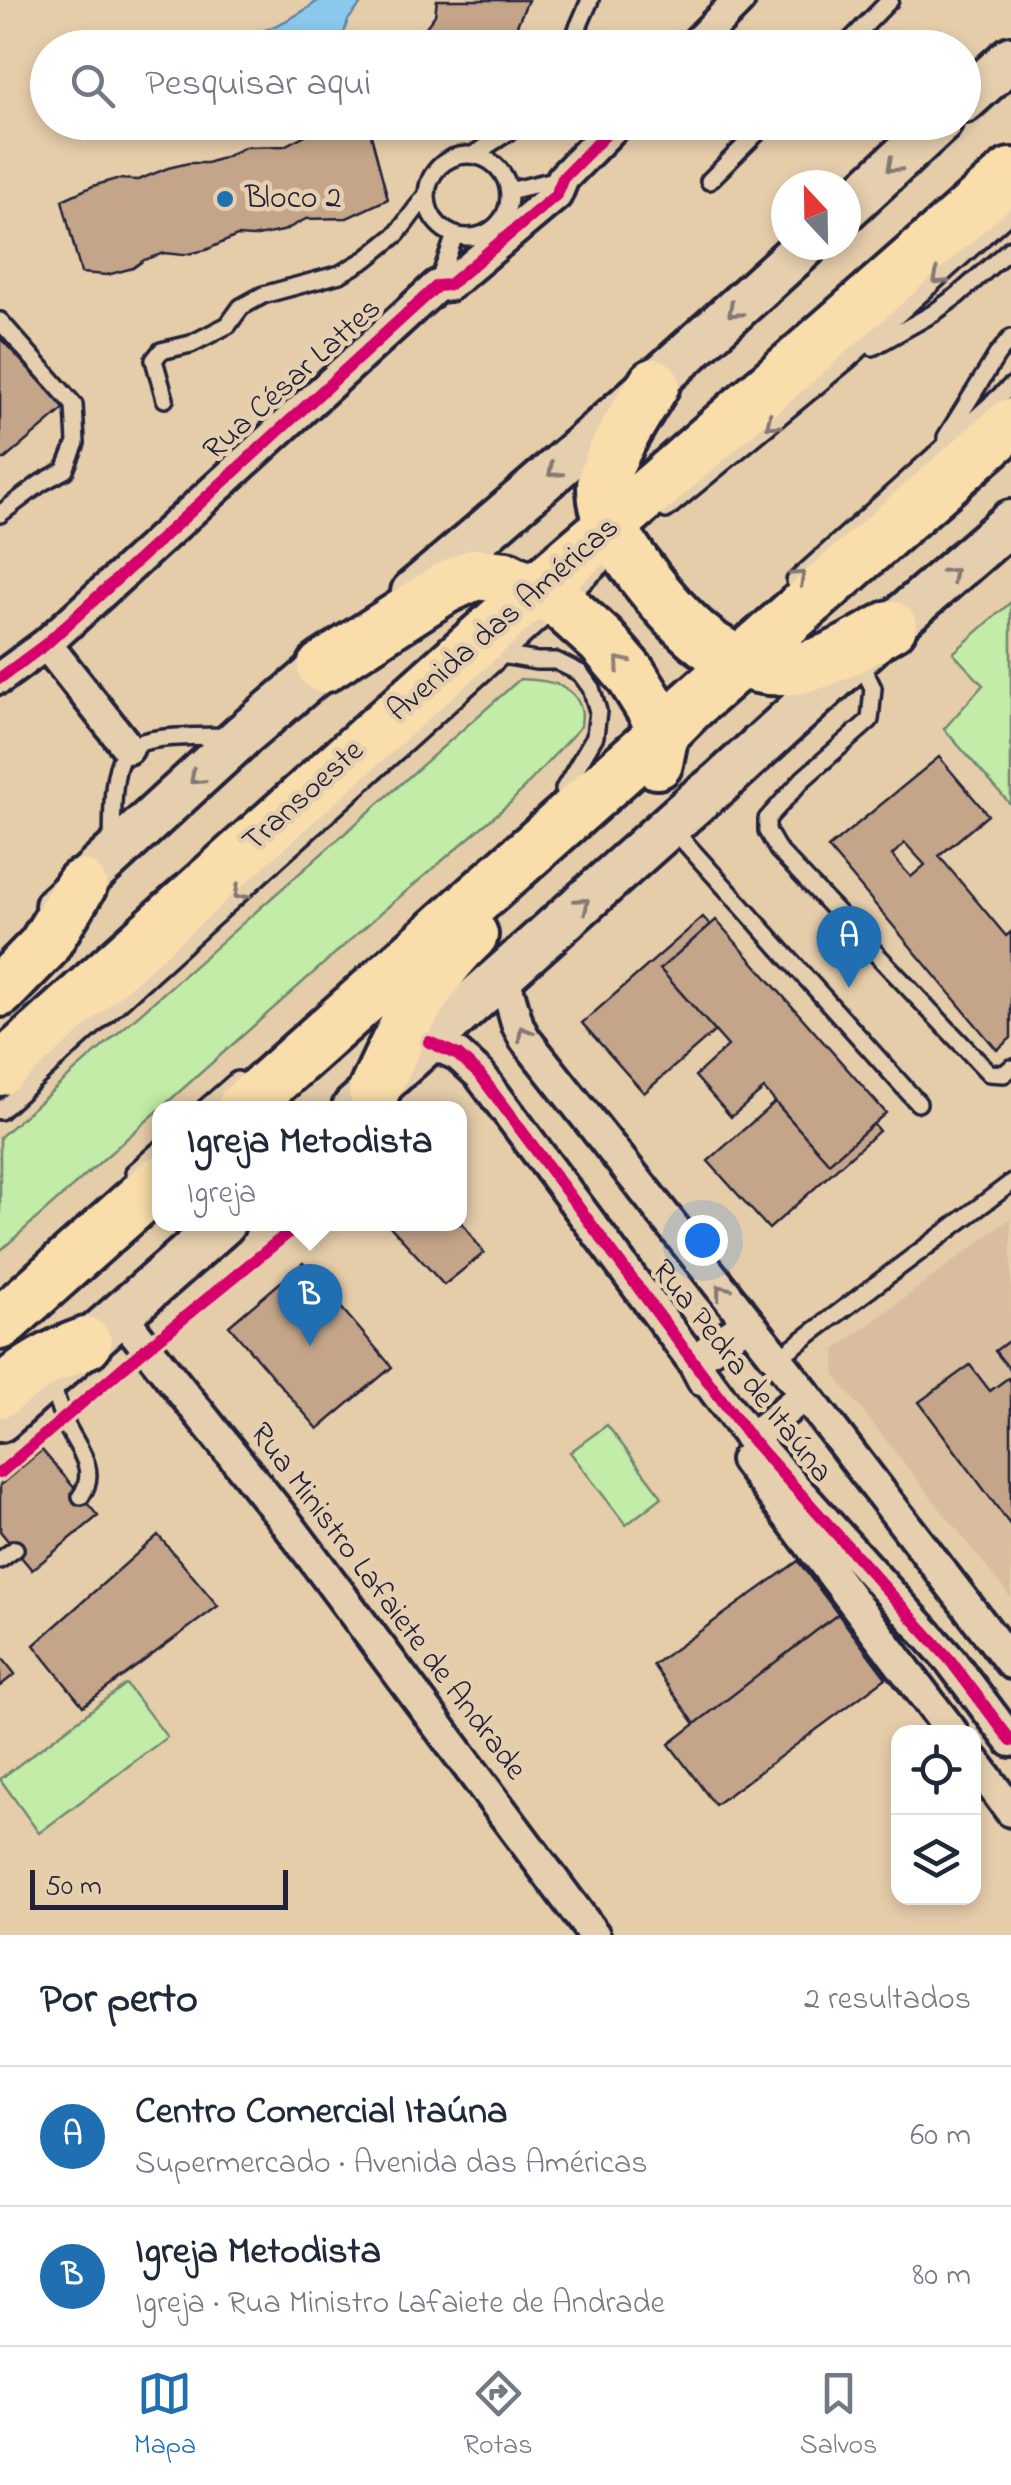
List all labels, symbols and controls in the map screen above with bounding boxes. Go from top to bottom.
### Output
search box [30,30,981,140]
text: Pesquisar aqui [145,57,371,113]
icon: search [65,58,120,113]
one-way arrow [886,154,905,172]
north arrow [771,170,861,260]
place label: Bloco 2 [244,176,341,223]
marker: Bloco 2 [214,188,236,210]
one-way arrow [932,266,951,284]
street label: Rua César Lattes [193,287,393,473]
one-way arrow [727,299,746,317]
one-way arrow [765,411,783,429]
one-way arrow [547,460,566,478]
street label: Avenida das Américas [378,506,630,734]
one-way arrow [939,567,958,585]
one-way arrow [787,571,806,589]
one-way arrow [615,656,633,674]
street label: Transoeste [233,729,376,865]
one-way arrow [190,766,208,784]
one-way arrow [233,881,252,899]
one-way arrow [571,897,590,915]
pin: A [816,906,882,988]
one-way arrow [517,1026,537,1044]
popup [152,1101,467,1231]
text: Igreja Metodista [187,1115,432,1171]
text: Igreja [187,1171,256,1218]
your location [677,1215,728,1266]
street label: Rua Pedra de Itaúna [639,1250,843,1494]
pin: B [278,1264,342,1346]
one-way arrow [716,1284,734,1302]
street label: Rua Ministro Lafaiete de Andrade [237,1413,538,1791]
map controls [891,1725,981,1905]
button: locate [891,1725,981,1815]
button: layers [891,1815,981,1905]
scale bar [30,1865,288,1910]
text: 50 m [45,1867,102,1908]
text: Por perto [40,1970,198,2031]
text: 2 resultados [804,1977,971,2024]
text: Centro Comercial Itaúna [135,2085,508,2141]
text: A [63,2113,82,2160]
text: 60 m [910,2113,971,2160]
text: Supermercado · Avenida das Américas [135,2141,647,2188]
text: Igreja Metodista [135,2225,381,2281]
text: B [62,2253,83,2300]
text: 80 m [912,2253,971,2300]
text: Igreja · Rua Ministro Lafaiete de Andrade [135,2281,665,2328]
tab: Mapa [134,2366,196,2467]
tab: Rotas [464,2366,532,2467]
tab: Salvos [800,2366,877,2467]

